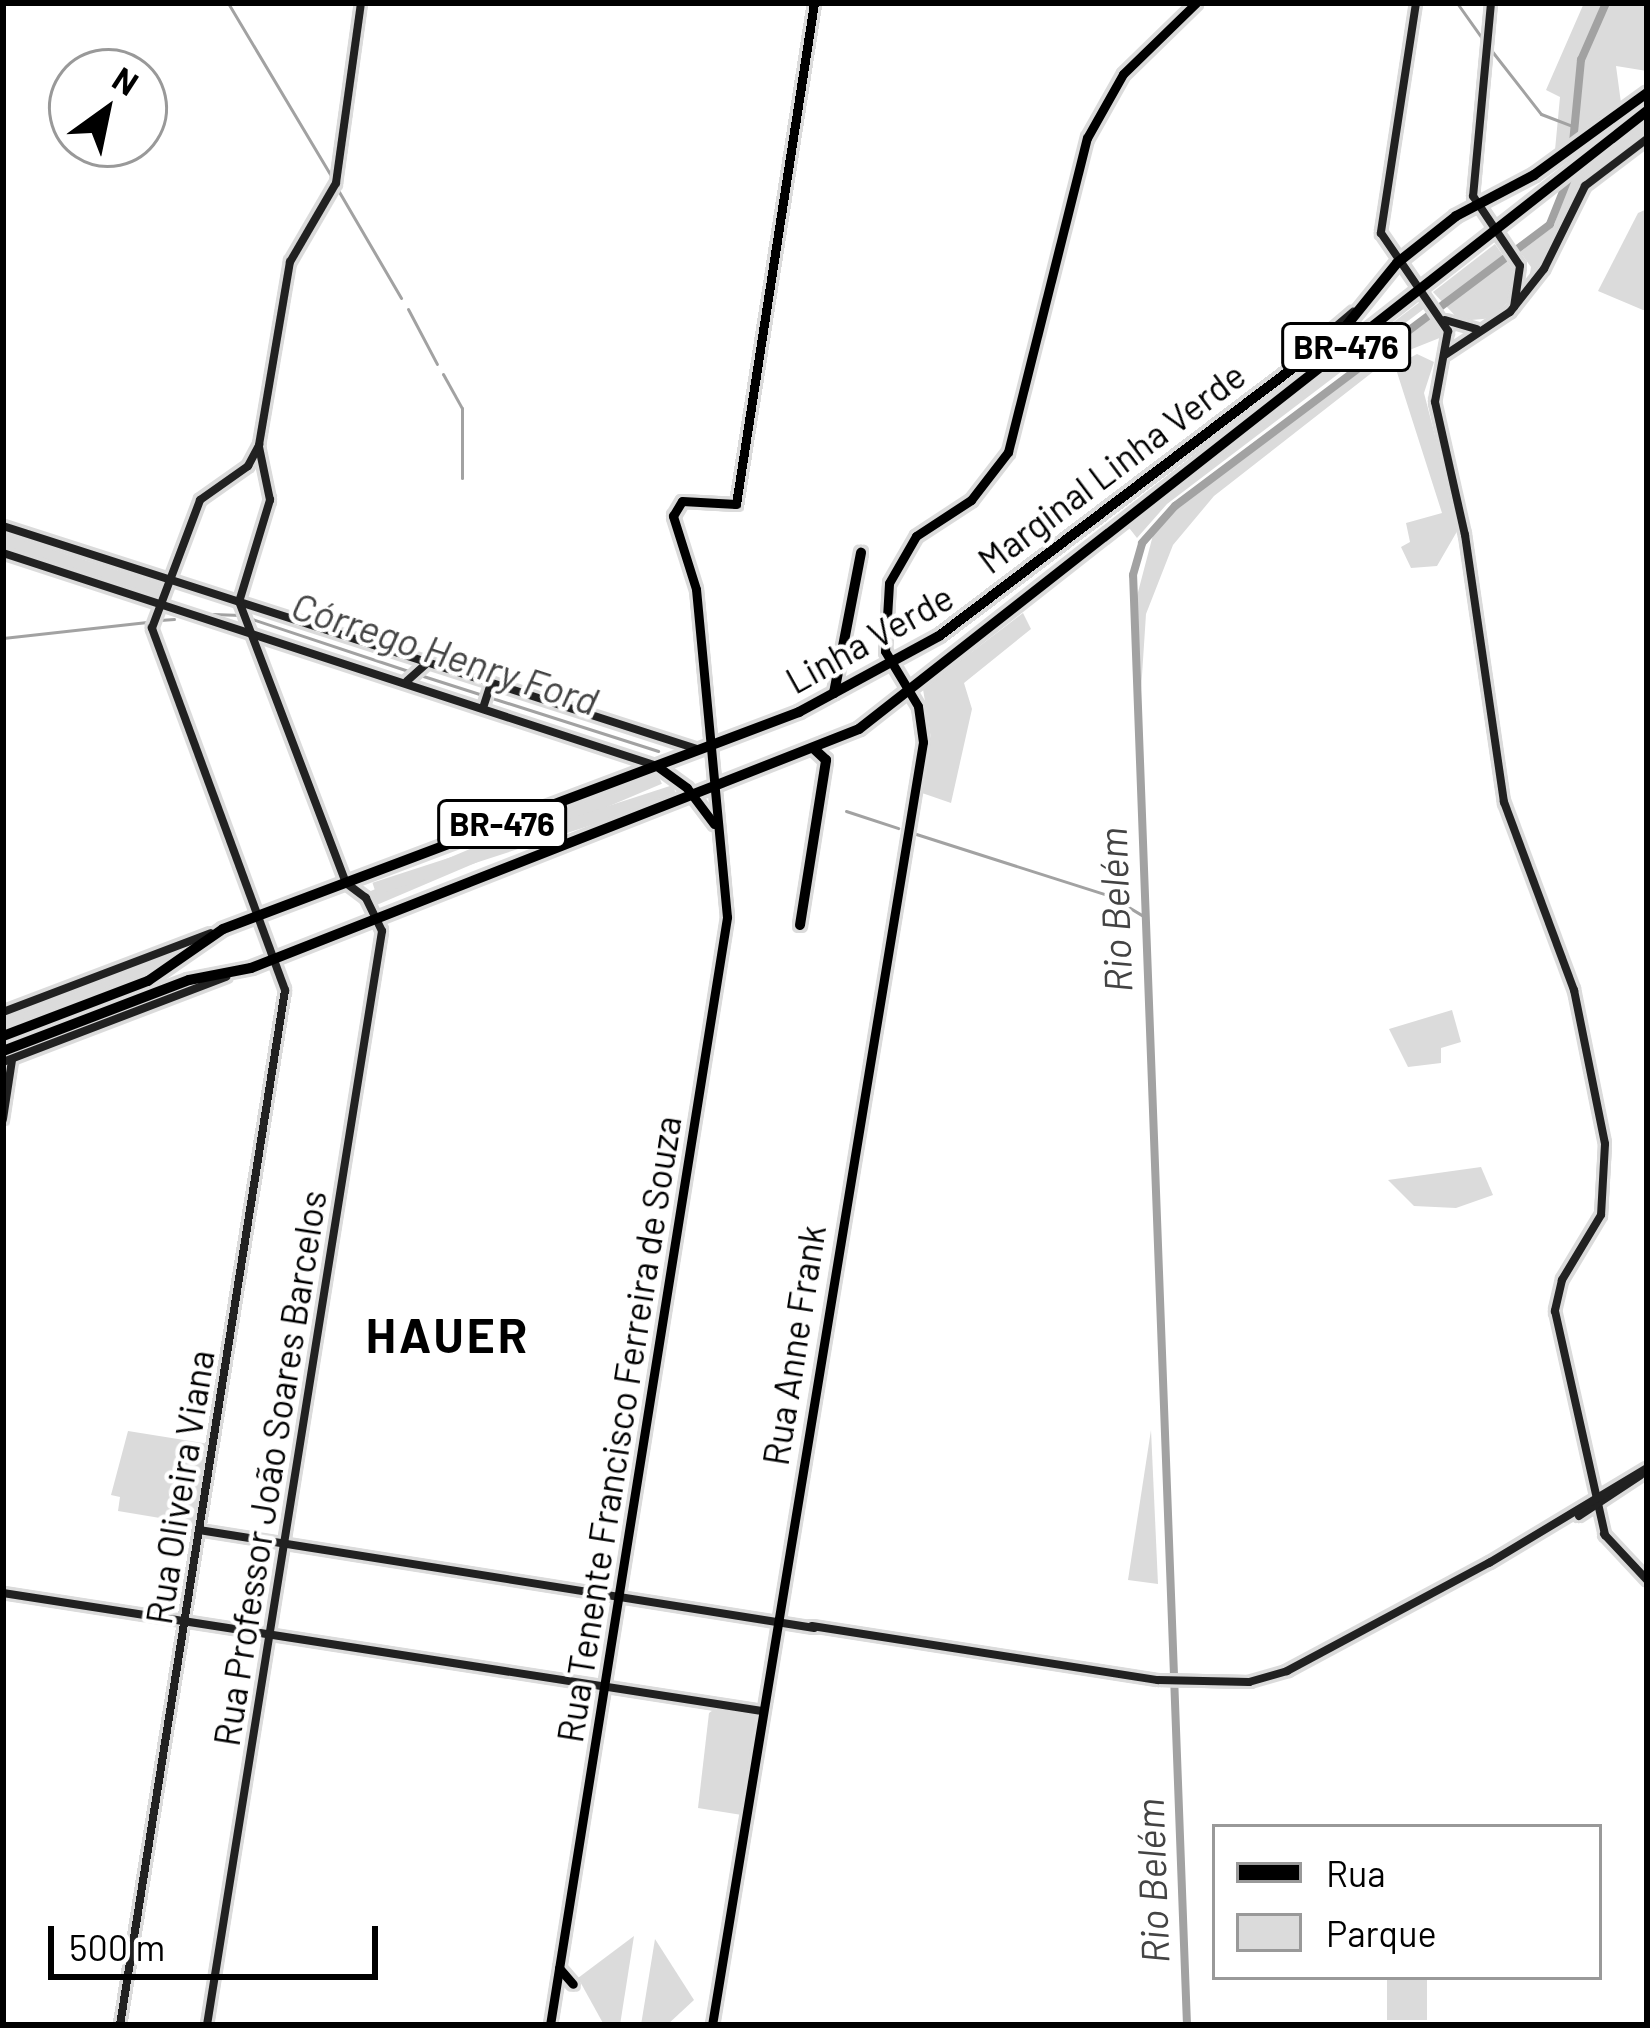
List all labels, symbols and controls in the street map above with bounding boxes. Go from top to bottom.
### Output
north arrow [48,48,168,168]
text: N [106,58,146,103]
road number: BR-476 [1280,320,1412,374]
street label: Marginal Linha Verde [969,353,1253,581]
street label: Linha Verde [778,574,960,702]
water label: Córrego Henry Ford [286,581,604,725]
road number: BR-476 [436,797,568,851]
water label: Rio Belém [1089,827,1141,993]
street label: Rua Tenente Francisco Ferreira de Souza [547,1113,689,1745]
street label: Rua Professor João Soares Barcelos [204,1187,334,1749]
street label: Rua Anne Frank [753,1222,833,1468]
district label: HAUER [366,1306,530,1364]
street label: Rua Oliveira Viana [136,1347,222,1627]
water label: Rio Belém [1126,1798,1178,1964]
legend [1212,1824,1602,1980]
text: Rua [1326,1851,1386,1894]
scale bar [54,1902,384,1976]
text: Parque [1326,1911,1437,1954]
text: 500 m [69,1925,165,1968]

